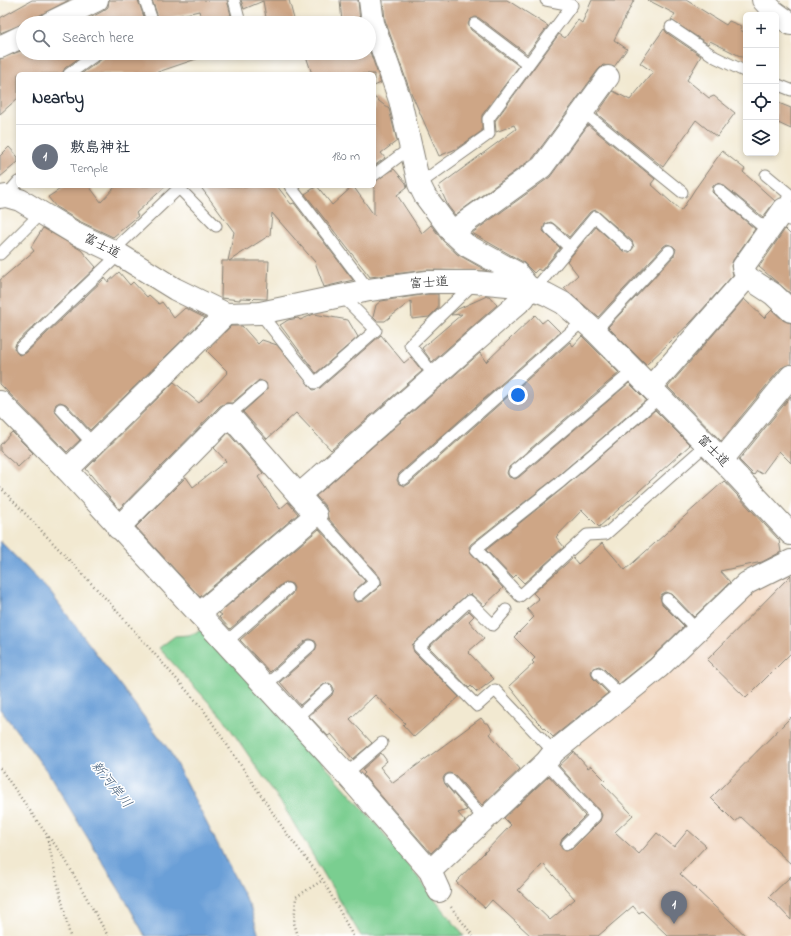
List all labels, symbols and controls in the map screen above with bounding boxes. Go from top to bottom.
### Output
map controls [743,12,779,156]
button: + [743,12,779,48]
search box [16,16,376,60]
icon: search [30,27,52,49]
text: Search here [62,27,134,49]
button: − [743,48,779,84]
button: locate [743,84,779,120]
text: Nearby [32,86,84,111]
button: layers [743,120,779,156]
text: 敷島神社 [70,137,130,159]
text: 1 [43,147,47,166]
text: 180 m [332,147,360,166]
text: Temple [70,159,108,178]
street label: 富士道 [80,229,124,263]
street label: 富士道 [409,272,449,294]
your location [508,385,528,405]
street label: 富士道 [693,430,733,472]
water label: 新河岸川 [85,757,137,813]
pin: 1 [661,891,687,924]

